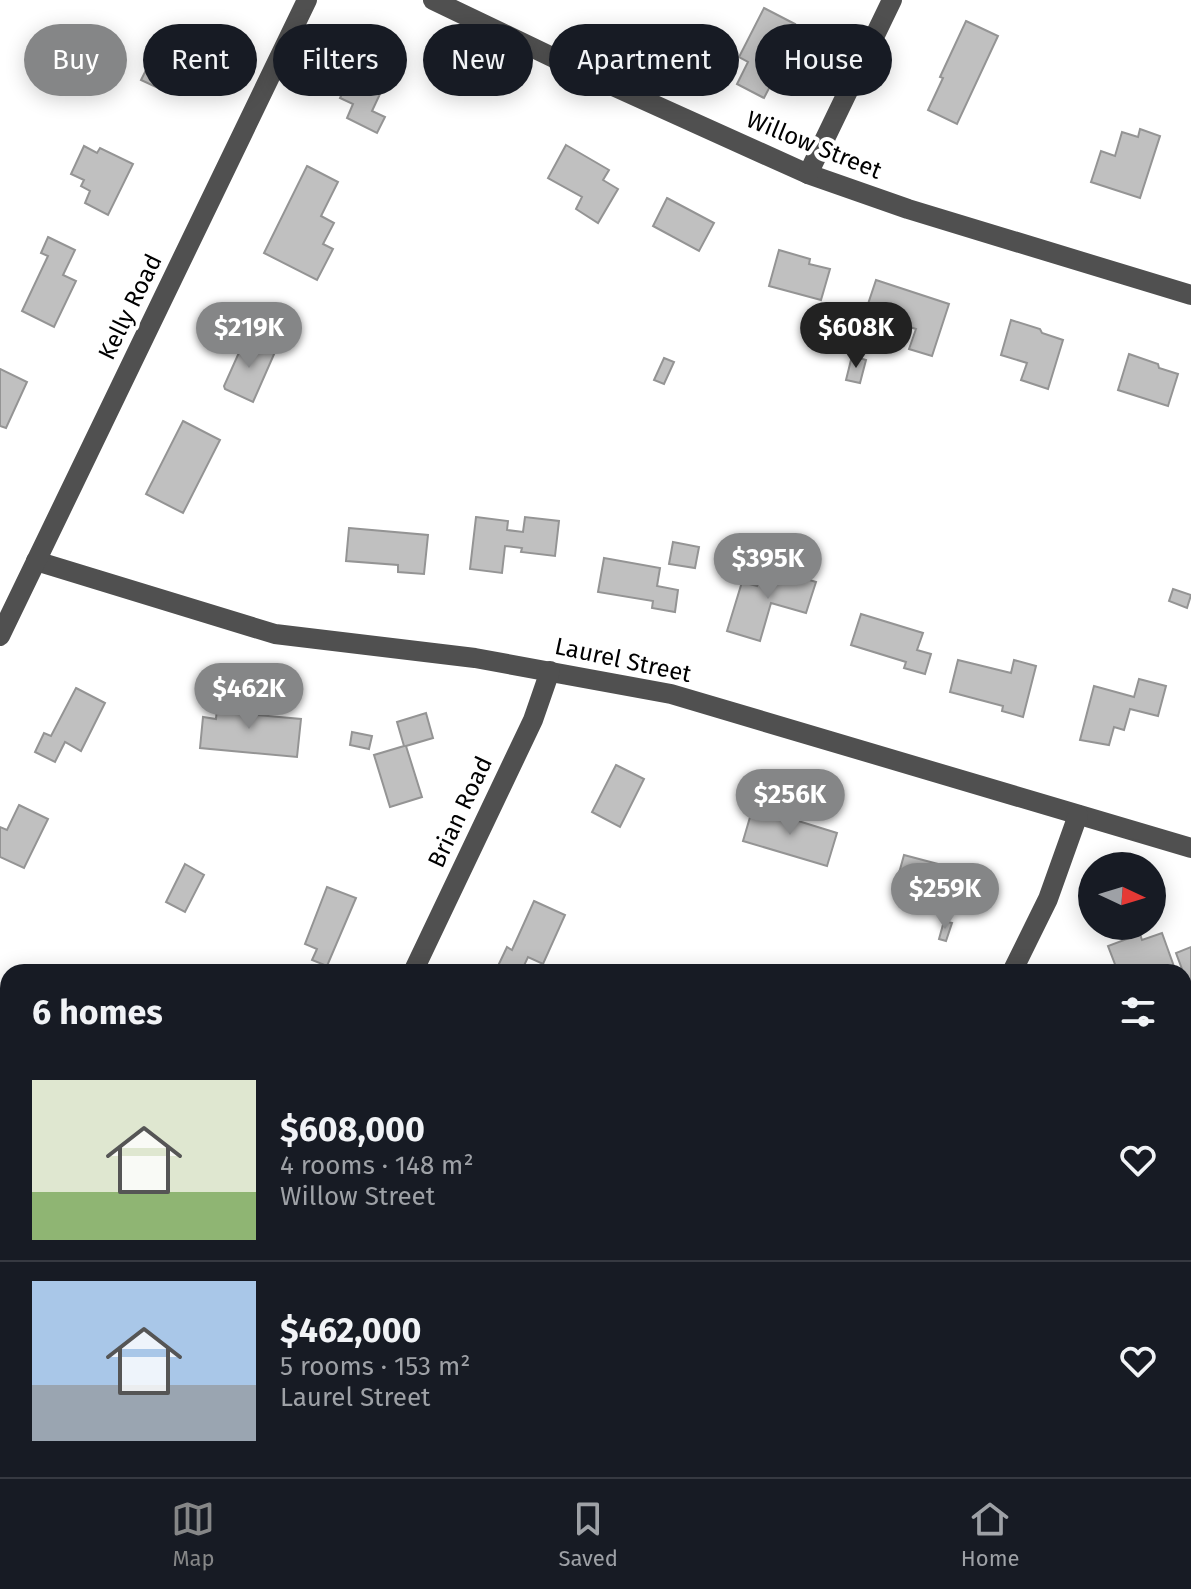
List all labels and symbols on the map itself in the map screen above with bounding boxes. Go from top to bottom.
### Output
street label: Willow Street [742,105,886,185]
street label: Kelly Road [92,250,168,364]
pin: $219K [193,302,305,370]
pin: $608K [800,302,912,370]
pin: $395K [712,533,824,601]
street label: Laurel Street [552,632,694,688]
pin: $462K [193,663,305,731]
street label: Brian Road [422,752,498,872]
pin: $256K [734,769,846,837]
north arrow [1078,852,1166,940]
pin: $259K [889,863,1001,931]

